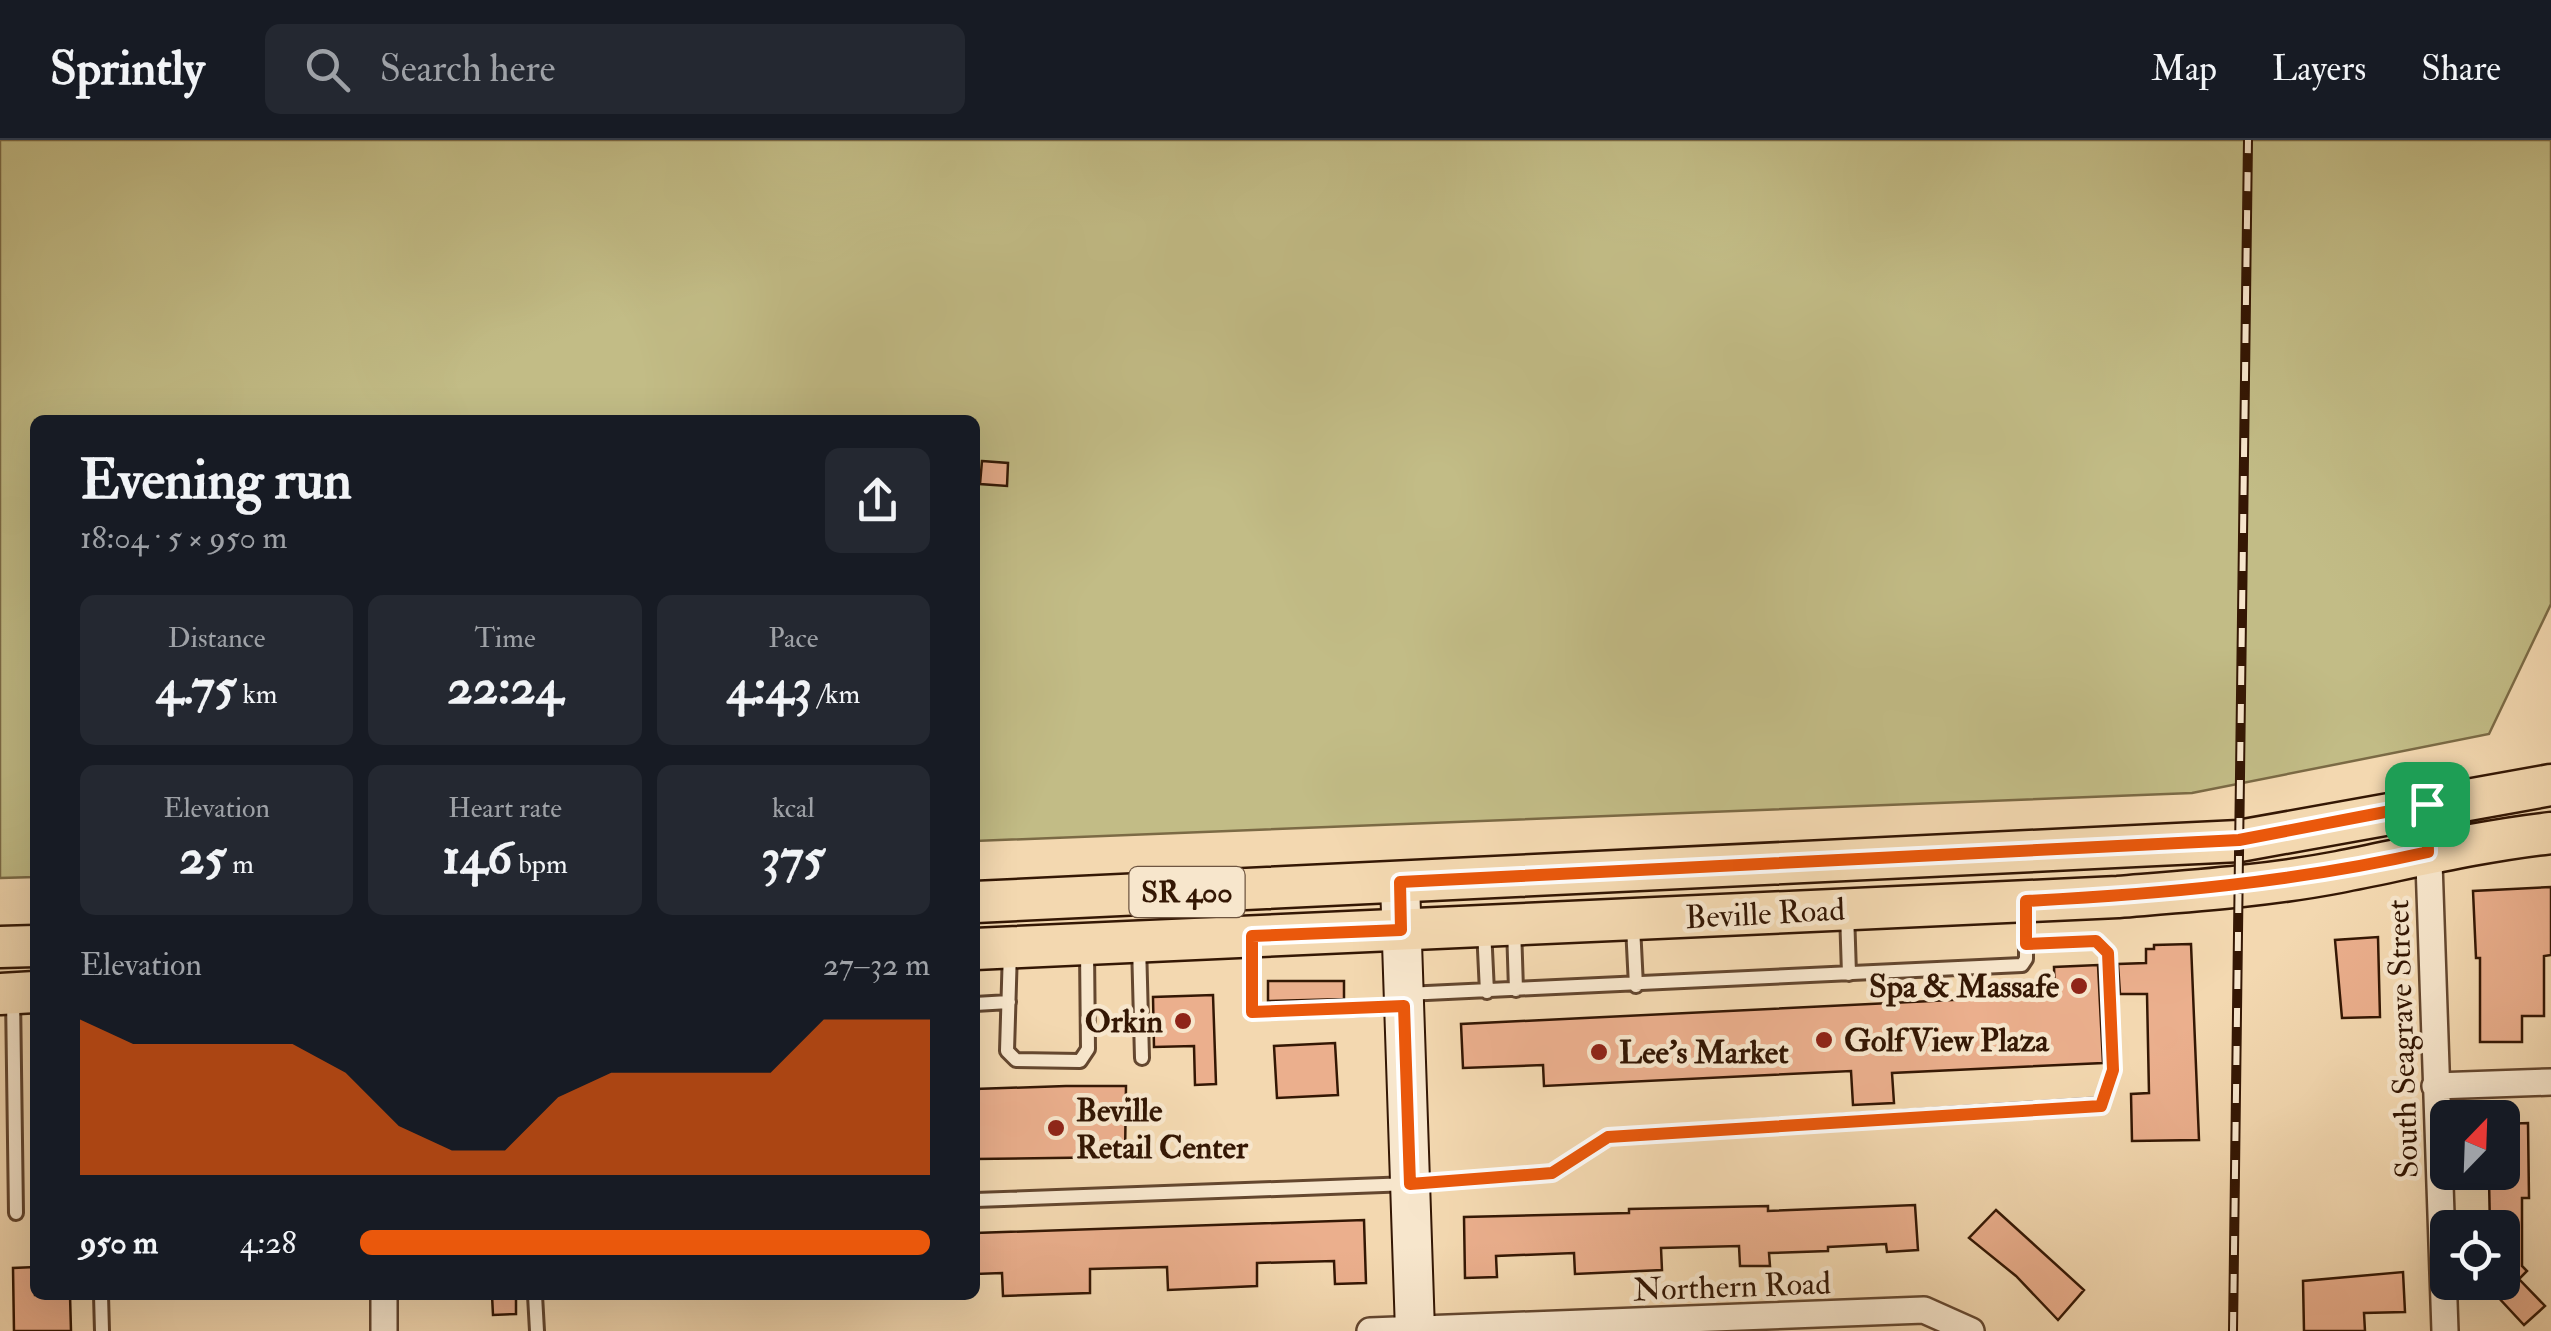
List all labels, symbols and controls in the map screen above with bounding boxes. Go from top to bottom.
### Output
search box [265,24,965,114]
text: Sprintly [50,39,205,99]
icon: search [300,42,355,97]
text: Search here [380,45,555,93]
text: Map [2151,47,2217,91]
text: Layers [2272,47,2366,91]
text: Share [2421,47,2501,91]
text: Evening run [80,446,352,515]
button: share [825,448,930,553]
text: 18:04 · 5 × 950 m [80,518,287,558]
text: Distance [168,621,266,656]
text: Time [474,621,536,656]
text: Pace [768,621,818,656]
text: 4.75 [156,656,237,719]
text: 22:24 [447,656,563,719]
text: 4:43 [726,656,812,719]
text: km [237,677,277,712]
text: /km [812,677,860,712]
pin [2385,762,2470,847]
icon: arrive [2400,777,2455,832]
text: Elevation [163,791,270,826]
text: Heart rate [448,791,562,826]
text: kcal [772,791,815,826]
text: 25 [179,826,226,889]
text: 146 [442,826,512,889]
text: 375 [761,826,825,889]
text: m [226,847,254,882]
text: bpm [512,847,568,882]
road number: SR 400 [1130,867,1244,917]
street label: Beville Road [1684,890,1846,938]
street label: South Seagrave Street [2378,899,2428,1179]
text: Elevation [80,945,202,985]
text: 27–32 m [823,945,930,985]
place label: Spa & Massafe [1869,967,2060,1007]
marker: Spa & Massafe [2068,975,2090,997]
place label: Orkin [1085,1002,1164,1042]
marker: Orkin [1172,1010,1194,1032]
place label: GolfView Plaza [1844,1021,2049,1061]
marker: GolfView Plaza [1813,1029,1835,1051]
place label: Lee's Market [1619,1033,1789,1073]
marker: Lee's Market [1588,1041,1610,1063]
place label: Beville Retail Center [1076,1091,1249,1168]
north arrow [2430,1100,2520,1190]
map controls [2430,1100,2520,1300]
marker: Beville Retail Center [1045,1117,1067,1139]
button: locate [2430,1210,2520,1300]
text: 950 m [80,1223,158,1263]
text: 4:28 [240,1223,296,1263]
street label: Northern Road [1632,1264,1832,1310]

